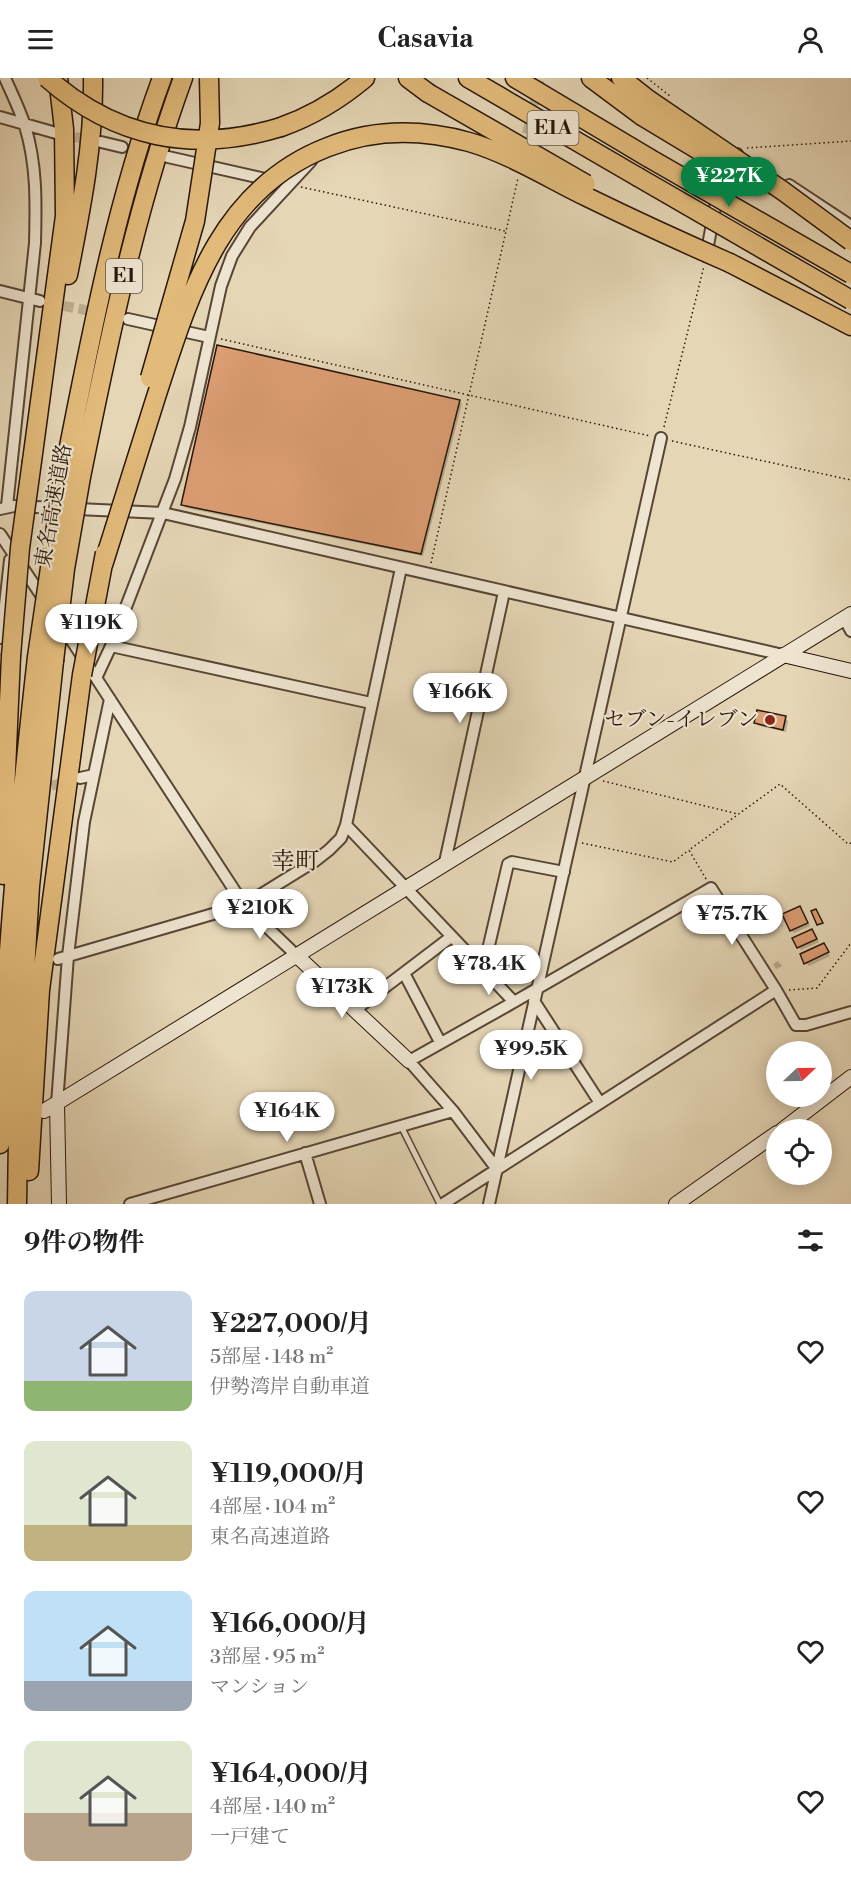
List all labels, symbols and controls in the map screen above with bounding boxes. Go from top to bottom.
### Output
text: Casavia [377,22,474,56]
icon: menu [24,23,57,56]
icon: person [794,23,827,56]
road number: E1A [528,111,578,145]
pin: ¥227K [687,157,771,208]
text: ¥227K [695,164,763,189]
road number: E1 [106,259,142,293]
street label: 東名高速道路 [30,442,78,570]
pin: ¥119K [49,604,133,655]
text: ¥119K [59,611,123,636]
pin: ¥166K [418,673,502,724]
text: ¥166K [427,680,493,705]
place label: セブン-イレブン [604,707,758,733]
marker: セブン-イレブン [763,713,777,727]
district label: 幸町 [271,847,319,877]
pin: ¥210K [218,889,302,940]
pin: ¥75.7K [683,895,781,946]
text: ¥210K [226,896,294,921]
text: ¥75.7K [696,902,768,927]
pin: ¥78.4K [440,945,538,996]
text: ¥78.4K [452,952,526,977]
pin: ¥173K [300,968,384,1019]
text: ¥173K [310,975,374,1000]
pin: ¥99.5K [482,1030,580,1081]
text: ¥99.5K [494,1037,568,1062]
north arrow [766,1041,832,1107]
map controls [766,1041,832,1185]
pin: ¥164K [245,1092,329,1143]
text: ¥164K [254,1099,320,1124]
button: locate [766,1119,832,1185]
icon: filters [794,1224,827,1257]
text: 9件の物件 [24,1227,144,1259]
text: ¥227,000/月 [210,1308,372,1340]
icon: home [72,1315,144,1387]
icon: heart [794,1335,827,1368]
text: 5部屋 · 148 m² [210,1345,333,1370]
text: 伊勢湾岸自動車道 [210,1375,370,1400]
text: ¥119,000/月 [210,1458,367,1490]
icon: home [72,1465,144,1537]
icon: heart [794,1485,827,1518]
text: 4部屋 · 104 m² [210,1495,335,1520]
text: 東名高速道路 [210,1525,330,1550]
text: ¥166,000/月 [210,1608,370,1640]
icon: home [72,1615,144,1687]
icon: heart [794,1635,827,1668]
text: 3部屋 · 95 m² [210,1645,324,1670]
text: マンション [210,1675,309,1700]
text: ¥164,000/月 [210,1758,371,1790]
icon: home [72,1765,144,1837]
icon: heart [794,1785,827,1818]
text: 4部屋 · 140 m² [210,1795,335,1820]
text: 一戸建て [210,1825,290,1850]

